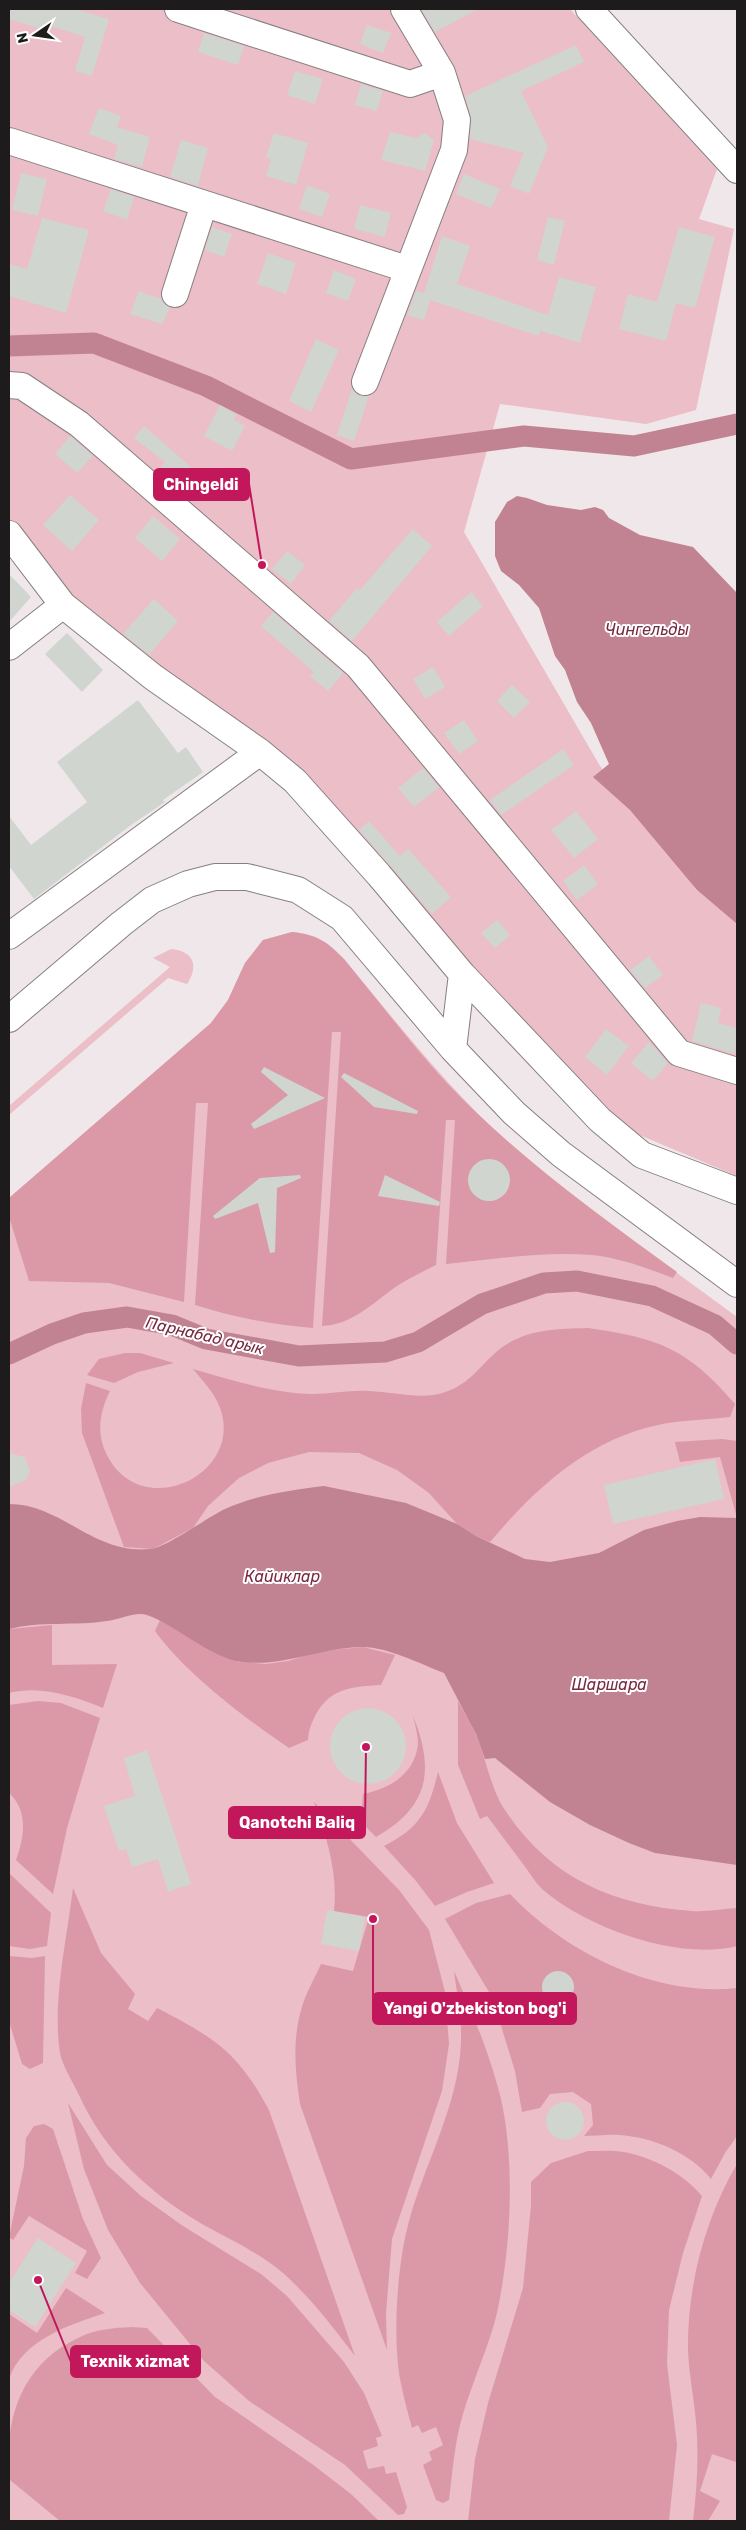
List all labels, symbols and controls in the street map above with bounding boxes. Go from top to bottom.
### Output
north arrow [10,10,60,60]
text: N [13,31,32,45]
callout: Chingeldi [154,469,249,500]
text: Chingeldi [163,475,239,494]
water label: Чингельды [605,620,689,639]
water label: Парнабад арык [144,1313,266,1358]
water label: Кайиклар [244,1567,320,1586]
water label: Шаршара [571,1675,647,1694]
callout: Qanotchi Baliq [229,1807,365,1838]
text: Qanotchi Baliq [239,1813,355,1832]
callout: Yangi O'zbekiston bog'i [373,1993,576,2024]
text: Yangi O'zbekiston bog'i [383,1999,567,2018]
callout: Texnik xizmat [71,2346,200,2377]
text: Texnik xizmat [80,2352,190,2371]

